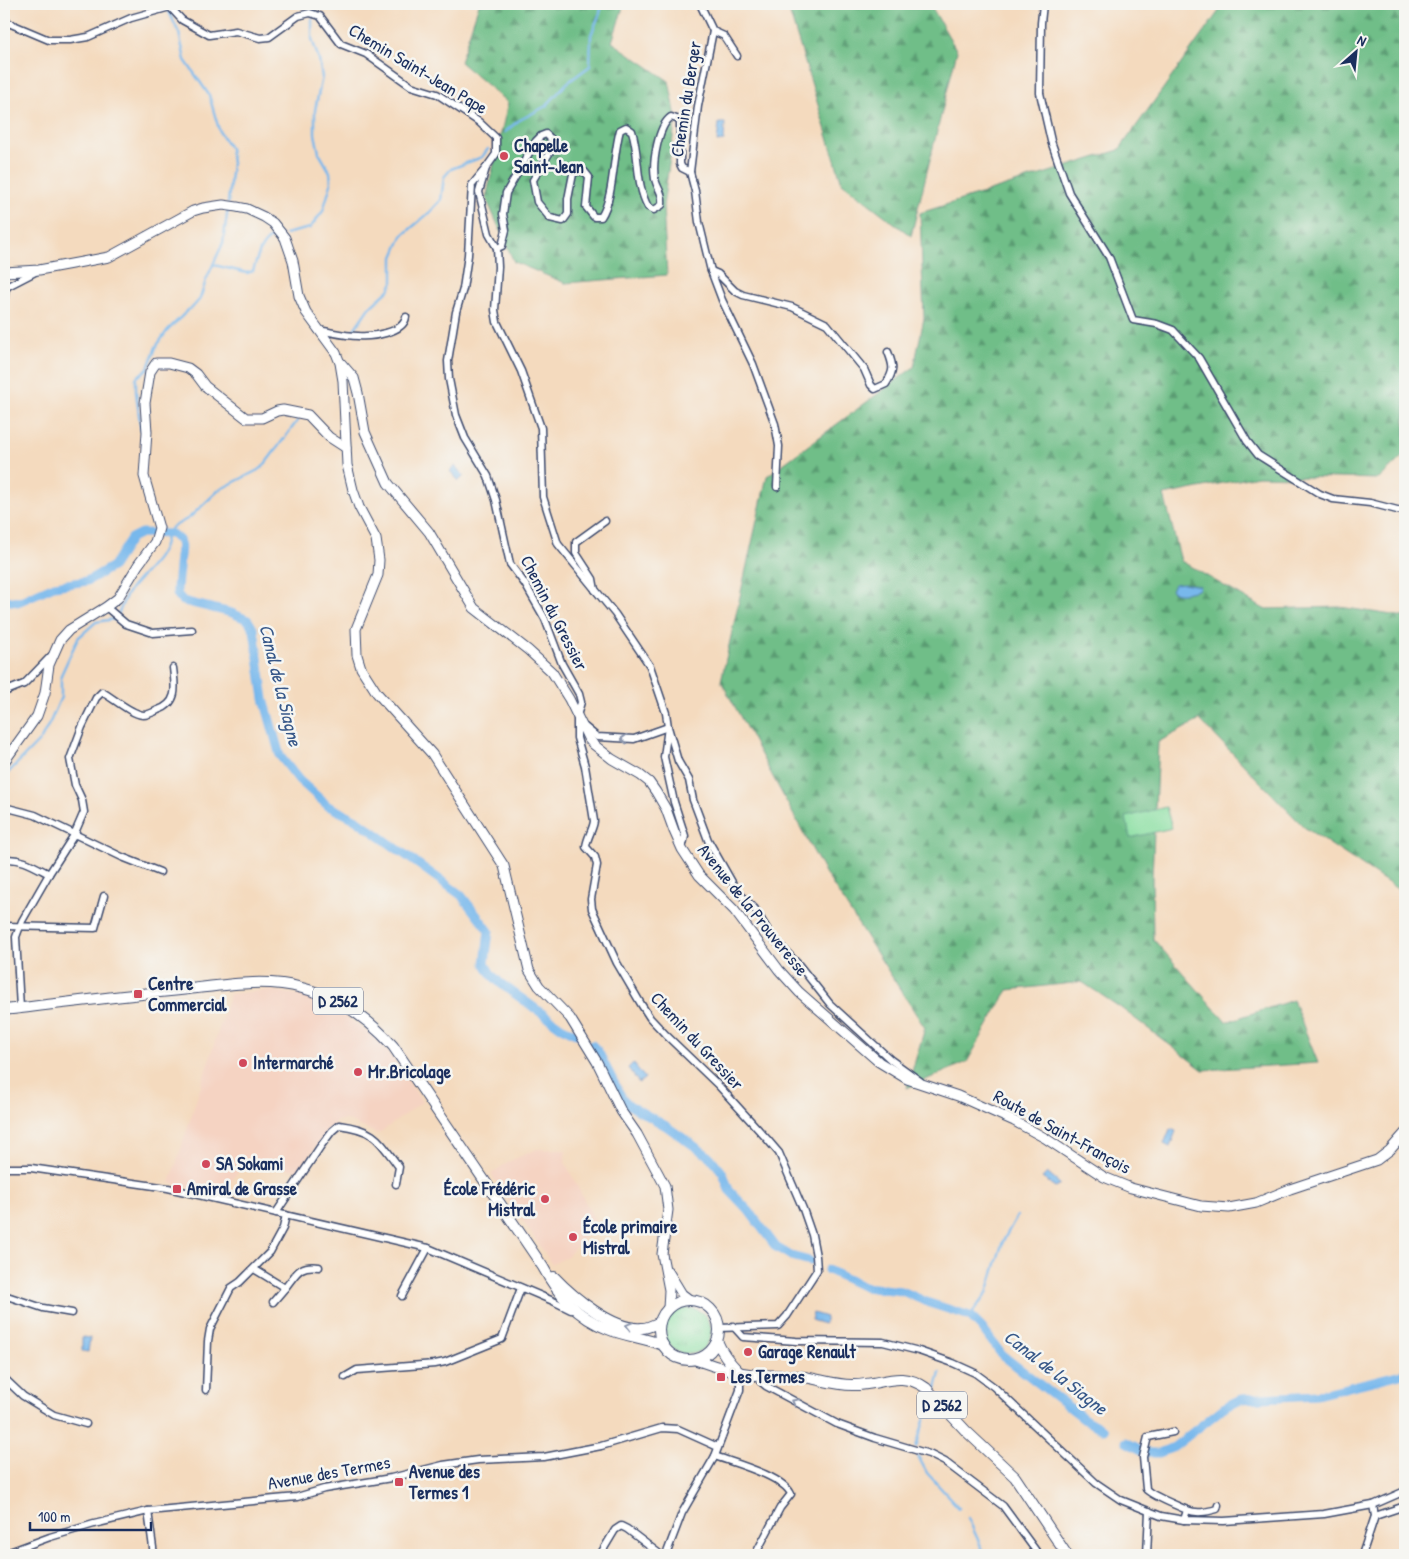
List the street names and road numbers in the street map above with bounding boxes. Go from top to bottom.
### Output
street label: Chemin Saint-Jean Pape [344,17,492,120]
street label: Chemin du Berger [664,39,707,159]
street label: Chemin du Gressier [515,551,594,675]
street label: Avenue de la Prouveresse [692,838,815,981]
street label: Chemin du Gressier [645,986,750,1095]
road number: D 2562 [313,988,363,1014]
street label: Route de Saint-François [989,1083,1135,1180]
road number: D 2562 [917,1392,967,1418]
street label: Avenue des Termes [266,1449,392,1496]

